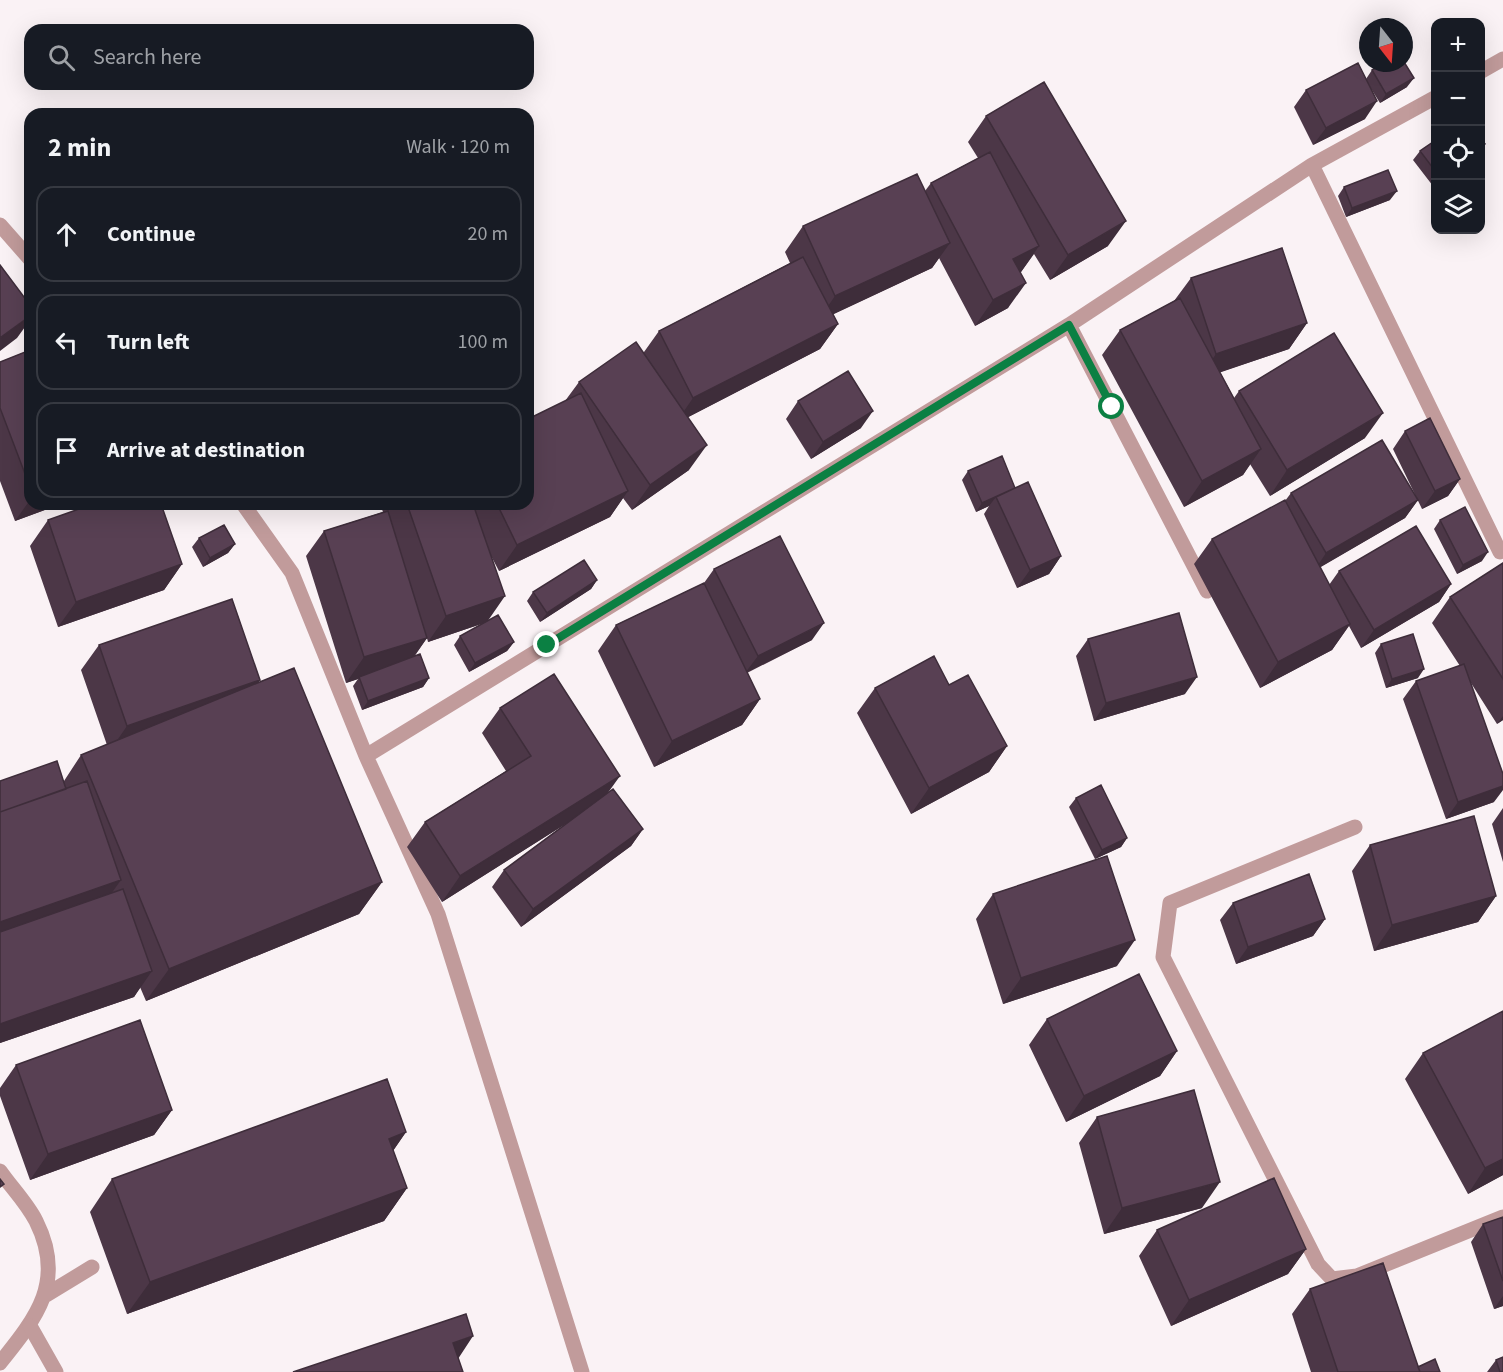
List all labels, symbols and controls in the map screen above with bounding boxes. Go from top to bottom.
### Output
north arrow [1359,18,1413,72]
map controls [1431,18,1485,234]
button: + [1431,18,1485,72]
search box [24,24,534,90]
icon: search [45,41,78,74]
text: Search here [93,41,201,73]
button: − [1431,72,1485,126]
button: locate [1431,126,1485,180]
text: 2 min [48,129,111,166]
text: Walk · 120 m [406,133,510,161]
button: layers [1431,180,1485,234]
icon: ahead [50,218,83,251]
text: Continue [107,218,196,250]
text: 20 m [468,220,508,248]
icon: left [50,326,83,359]
text: Turn left [107,326,189,358]
text: 100 m [458,328,508,356]
route start [1098,393,1124,419]
icon: arrive [50,434,83,467]
text: Arrive at destination [107,434,305,466]
route end [533,631,559,657]

